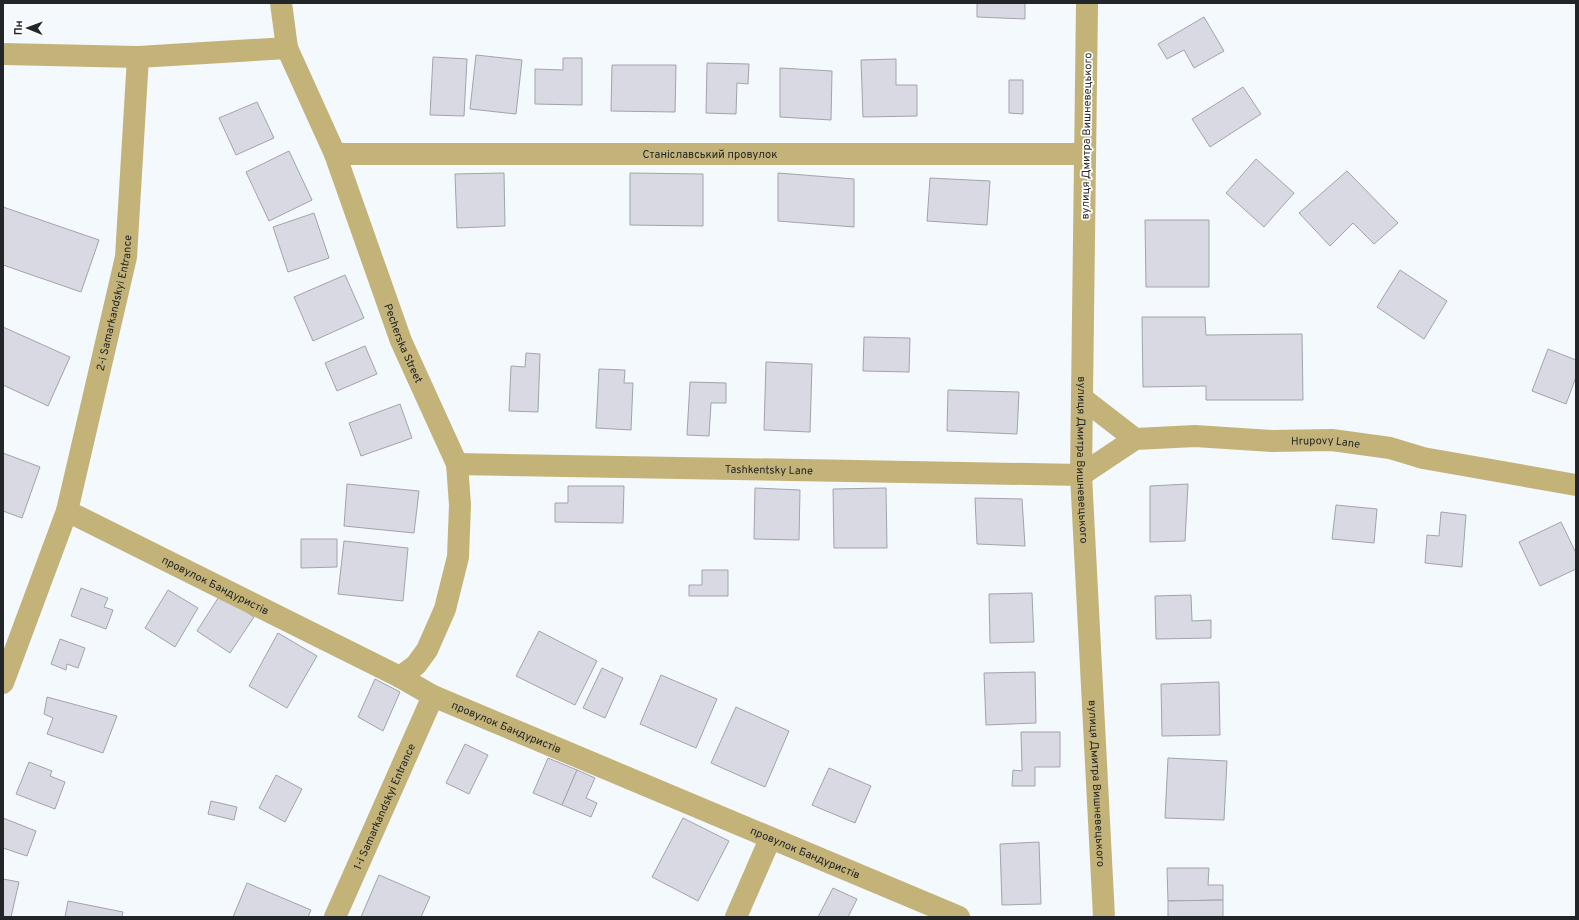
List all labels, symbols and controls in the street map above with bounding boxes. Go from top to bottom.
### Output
north arrow [8,8,48,48]
text: Пн [12,20,26,35]
street label: вулиця Дмитра Вишневецького [1079,52,1095,220]
street label: Станіславський провулок [643,148,777,162]
street label: 2-i Samarkandskyi Entrance [94,234,135,373]
street label: Pecherska Street [380,302,425,386]
street label: вулиця Дмитра Вишневецького [1073,376,1091,544]
street label: Hrupovy Lane [1291,434,1361,452]
street label: Tashkentsky Lane [725,463,813,478]
street label: провулок Бандуристів [159,553,271,619]
street label: провулок Бандуристів [449,699,563,757]
street label: вулиця Дмитра Вишневецького [1085,700,1107,867]
street label: 1-i Samarkandskyi Entrance [351,741,419,872]
street label: провулок Бандуристів [748,824,862,883]

